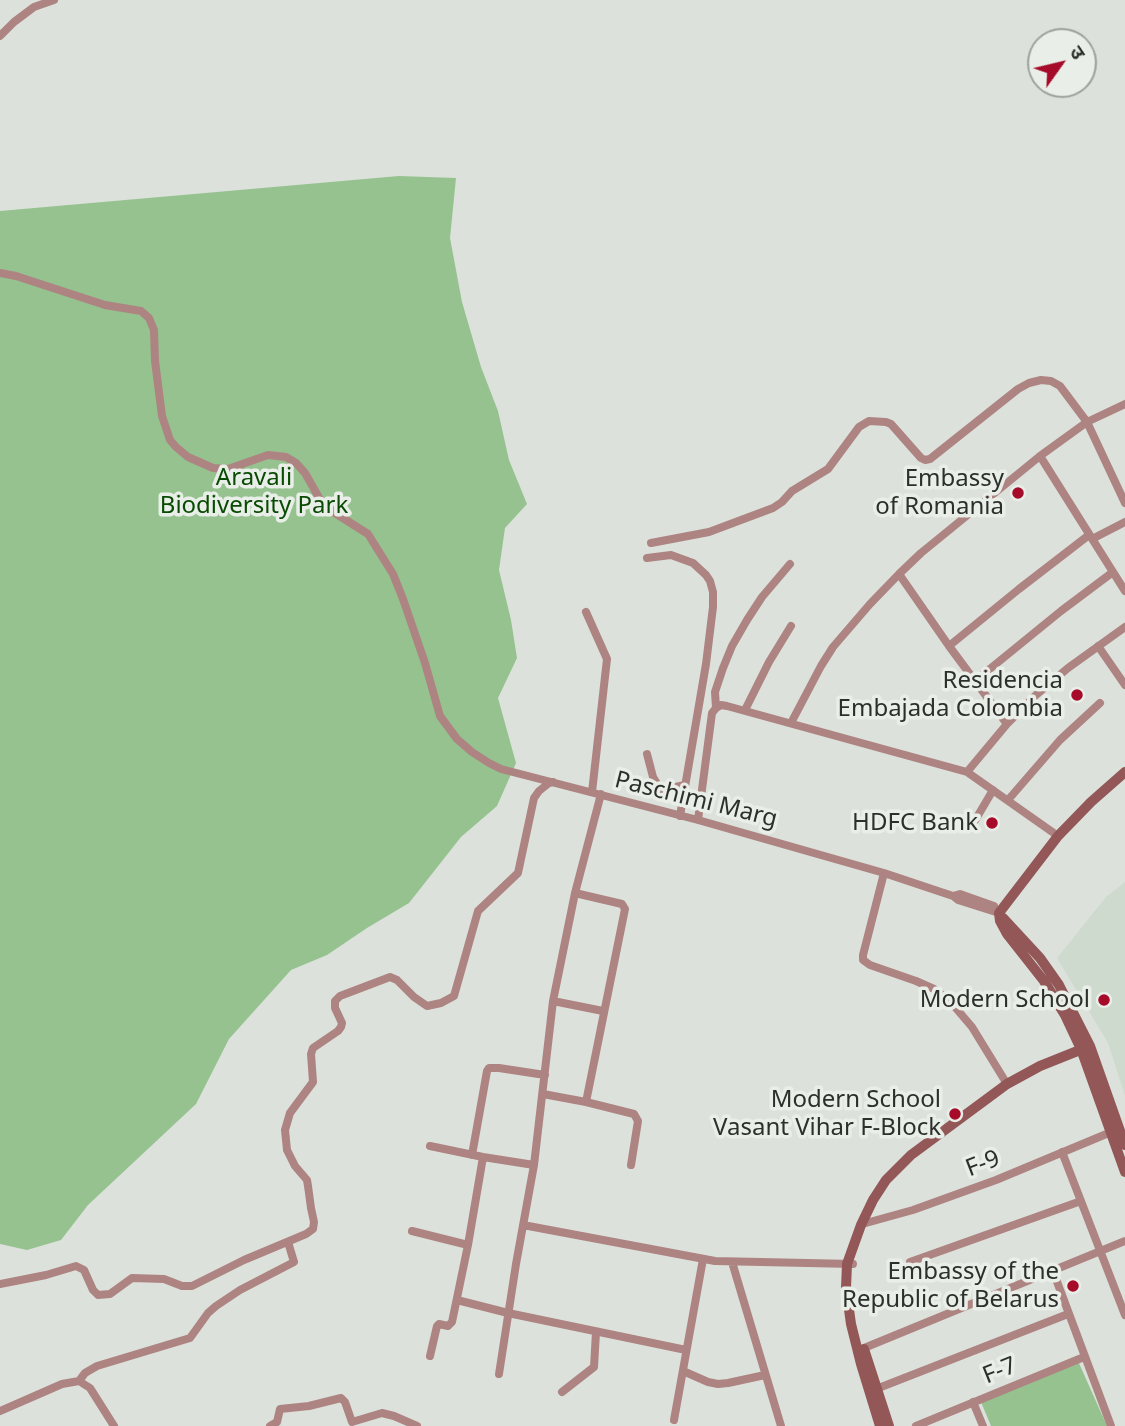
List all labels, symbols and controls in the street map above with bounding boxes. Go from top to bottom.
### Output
north arrow [1027,28,1097,98]
text: उ [1064,40,1092,64]
park label: Aravali Biodiversity Park [160,464,348,520]
place label: Embassy of Romania [875,465,1004,521]
marker: Embassy of Romania [1010,485,1026,501]
place label: Residencia Embajada Colombia [838,667,1063,723]
marker: Residencia Embajada Colombia [1069,687,1085,703]
street label: Paschimi Marg [612,766,780,834]
place label: HDFC Bank [852,809,978,837]
marker: HDFC Bank [984,815,1000,831]
place label: Modern School [920,986,1090,1014]
marker: Modern School [1096,992,1112,1008]
place label: Modern School Vasant Vihar F-Block [713,1086,941,1142]
marker: Modern School Vasant Vihar F-Block [947,1106,963,1122]
street label: F-9 [962,1144,1004,1184]
place label: Embassy of the Republic of Belarus [842,1258,1059,1314]
marker: Embassy of the Republic of Belarus [1065,1278,1081,1294]
street label: F-7 [979,1351,1021,1391]

